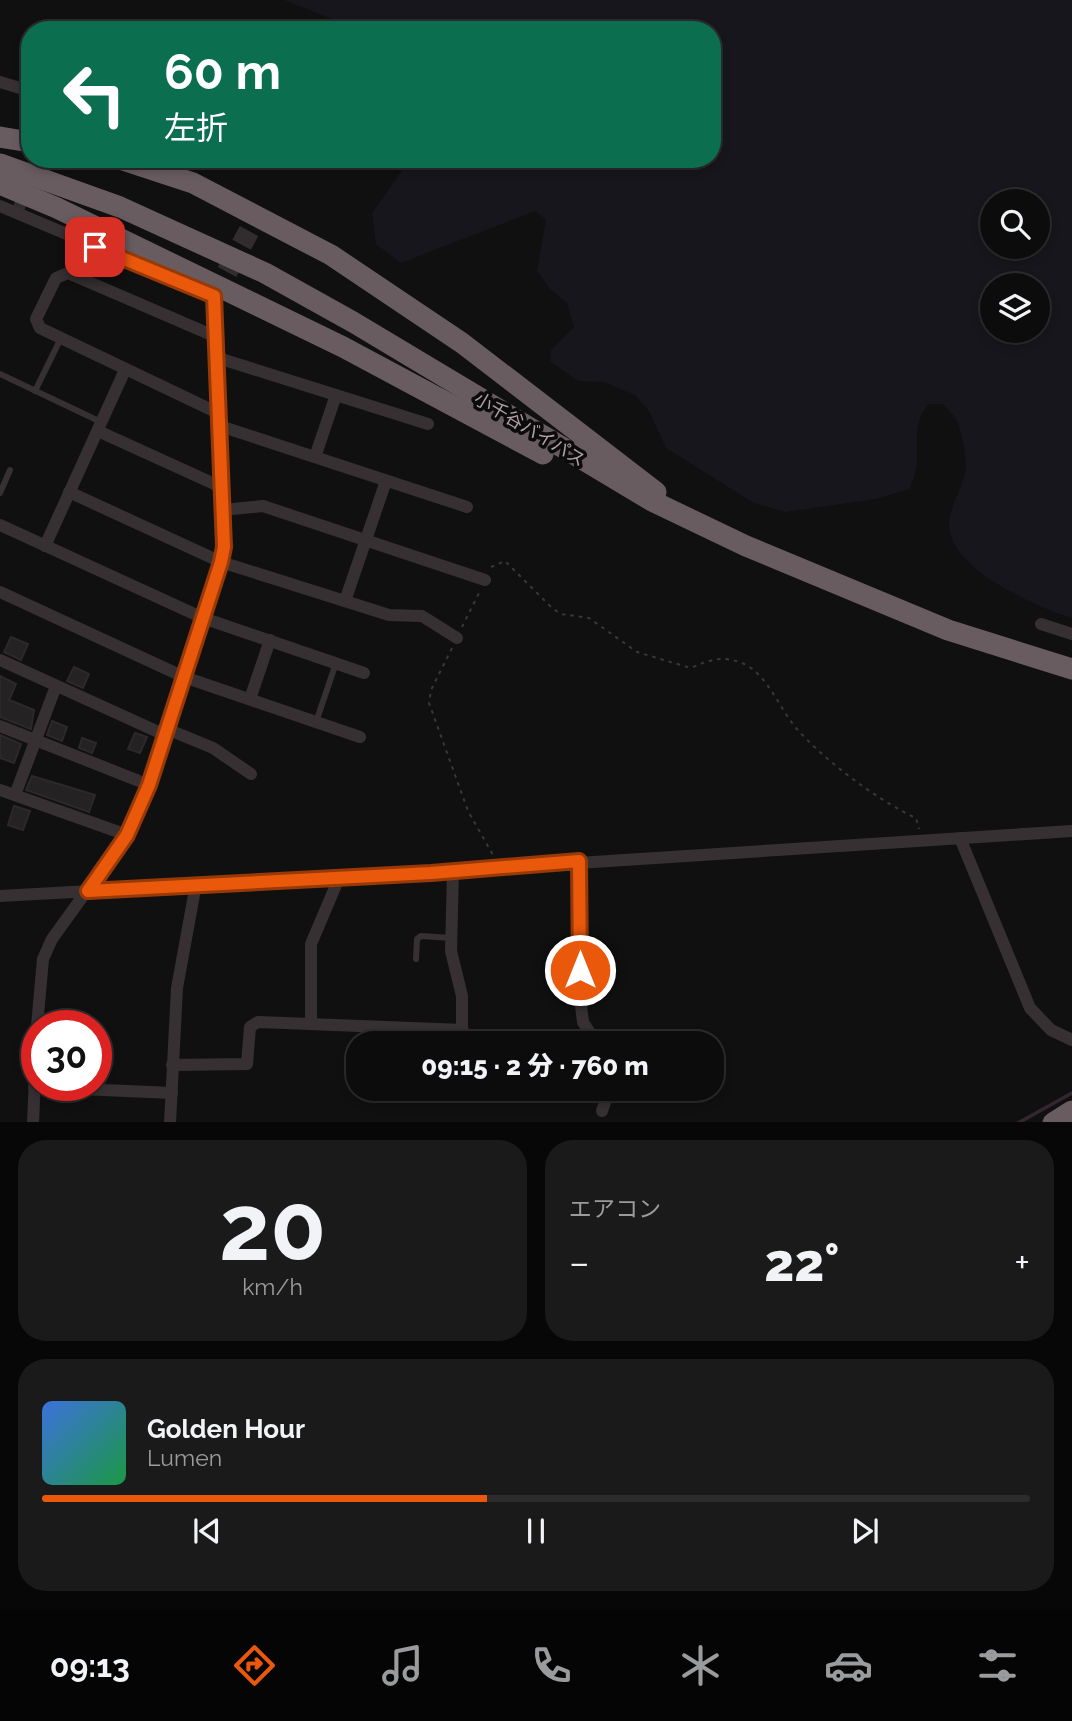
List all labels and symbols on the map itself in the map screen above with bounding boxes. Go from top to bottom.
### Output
pin [65,217,125,277]
street label: 小千谷バイパス [471,388,589,470]
position arrow [543,933,617,1007]
speed limit sign: 30 [21,1010,112,1101]

